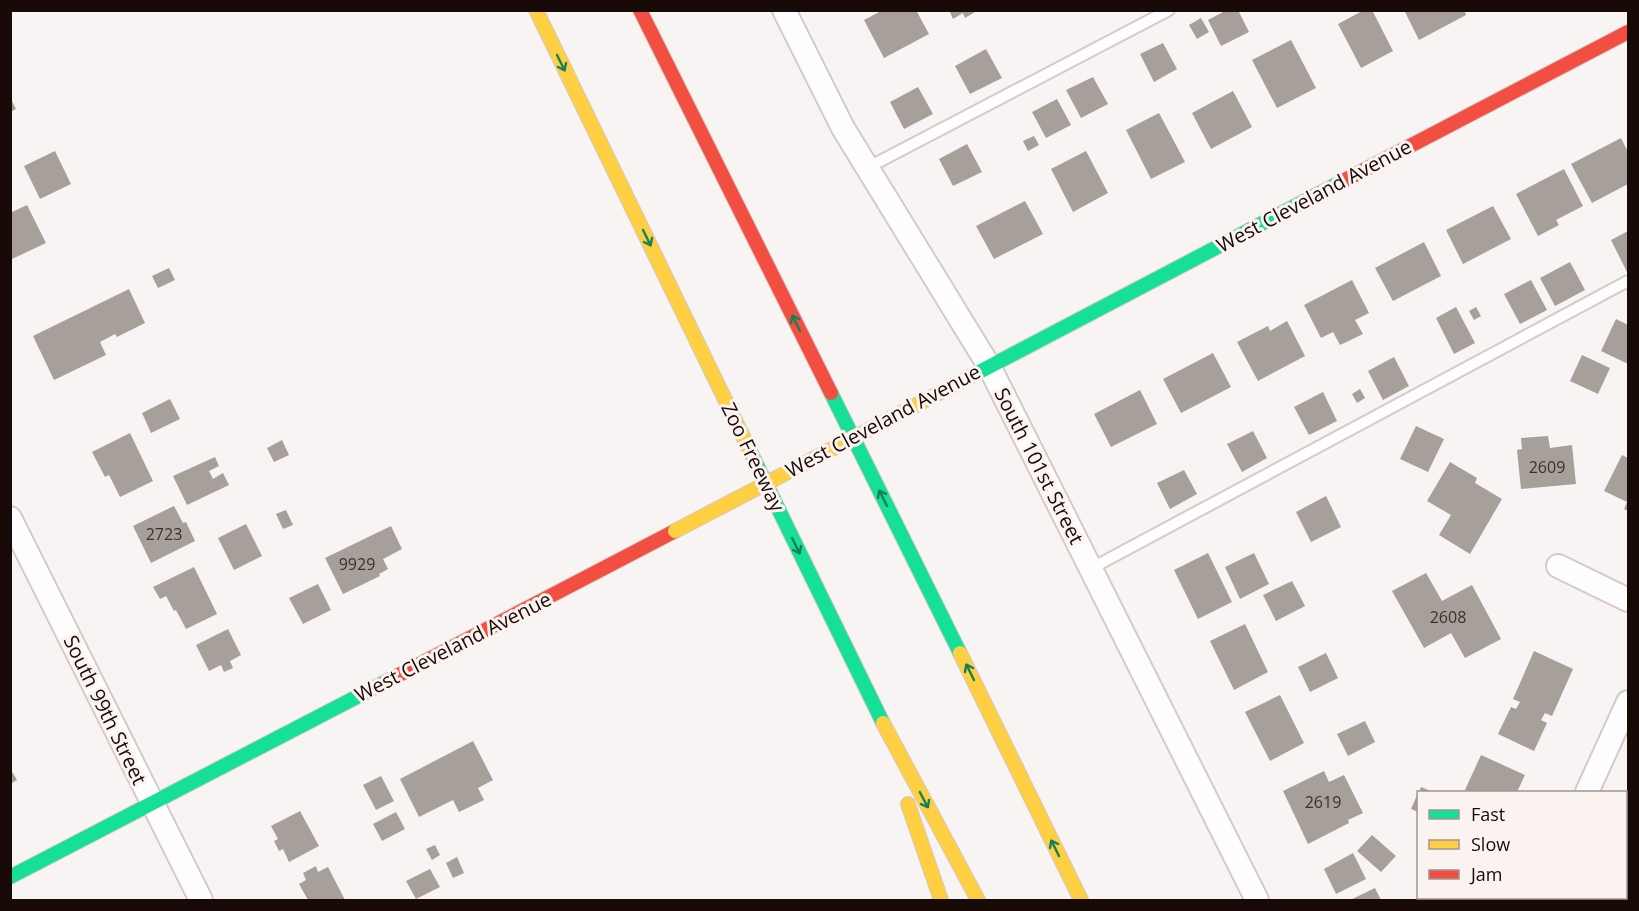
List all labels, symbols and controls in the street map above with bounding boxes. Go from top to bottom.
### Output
one-way arrow [556,54,568,72]
street label: West Cleveland Avenue [1212,133,1416,258]
one-way arrow [641,229,653,247]
one-way arrow [790,315,802,333]
street label: West Cleveland Avenue [781,358,985,483]
street label: South 101st Street [988,383,1090,548]
street label: Zoo Freeway [715,398,792,517]
house number: 2609 [1529,456,1565,478]
one-way arrow [877,489,889,507]
house number: 2723 [146,523,182,545]
one-way arrow [791,537,803,555]
house number: 9929 [339,553,375,575]
street label: West Cleveland Avenue [350,585,556,708]
house number: 2608 [1430,606,1466,628]
street label: South 99th Street [58,631,153,789]
one-way arrow [964,664,976,682]
one-way arrow [919,790,930,808]
house number: 2619 [1305,791,1341,813]
legend [1417,791,1627,899]
text: Fast [1471,802,1505,826]
text: Slow [1471,832,1510,856]
one-way arrow [1049,839,1061,857]
text: Jam [1469,862,1503,886]

